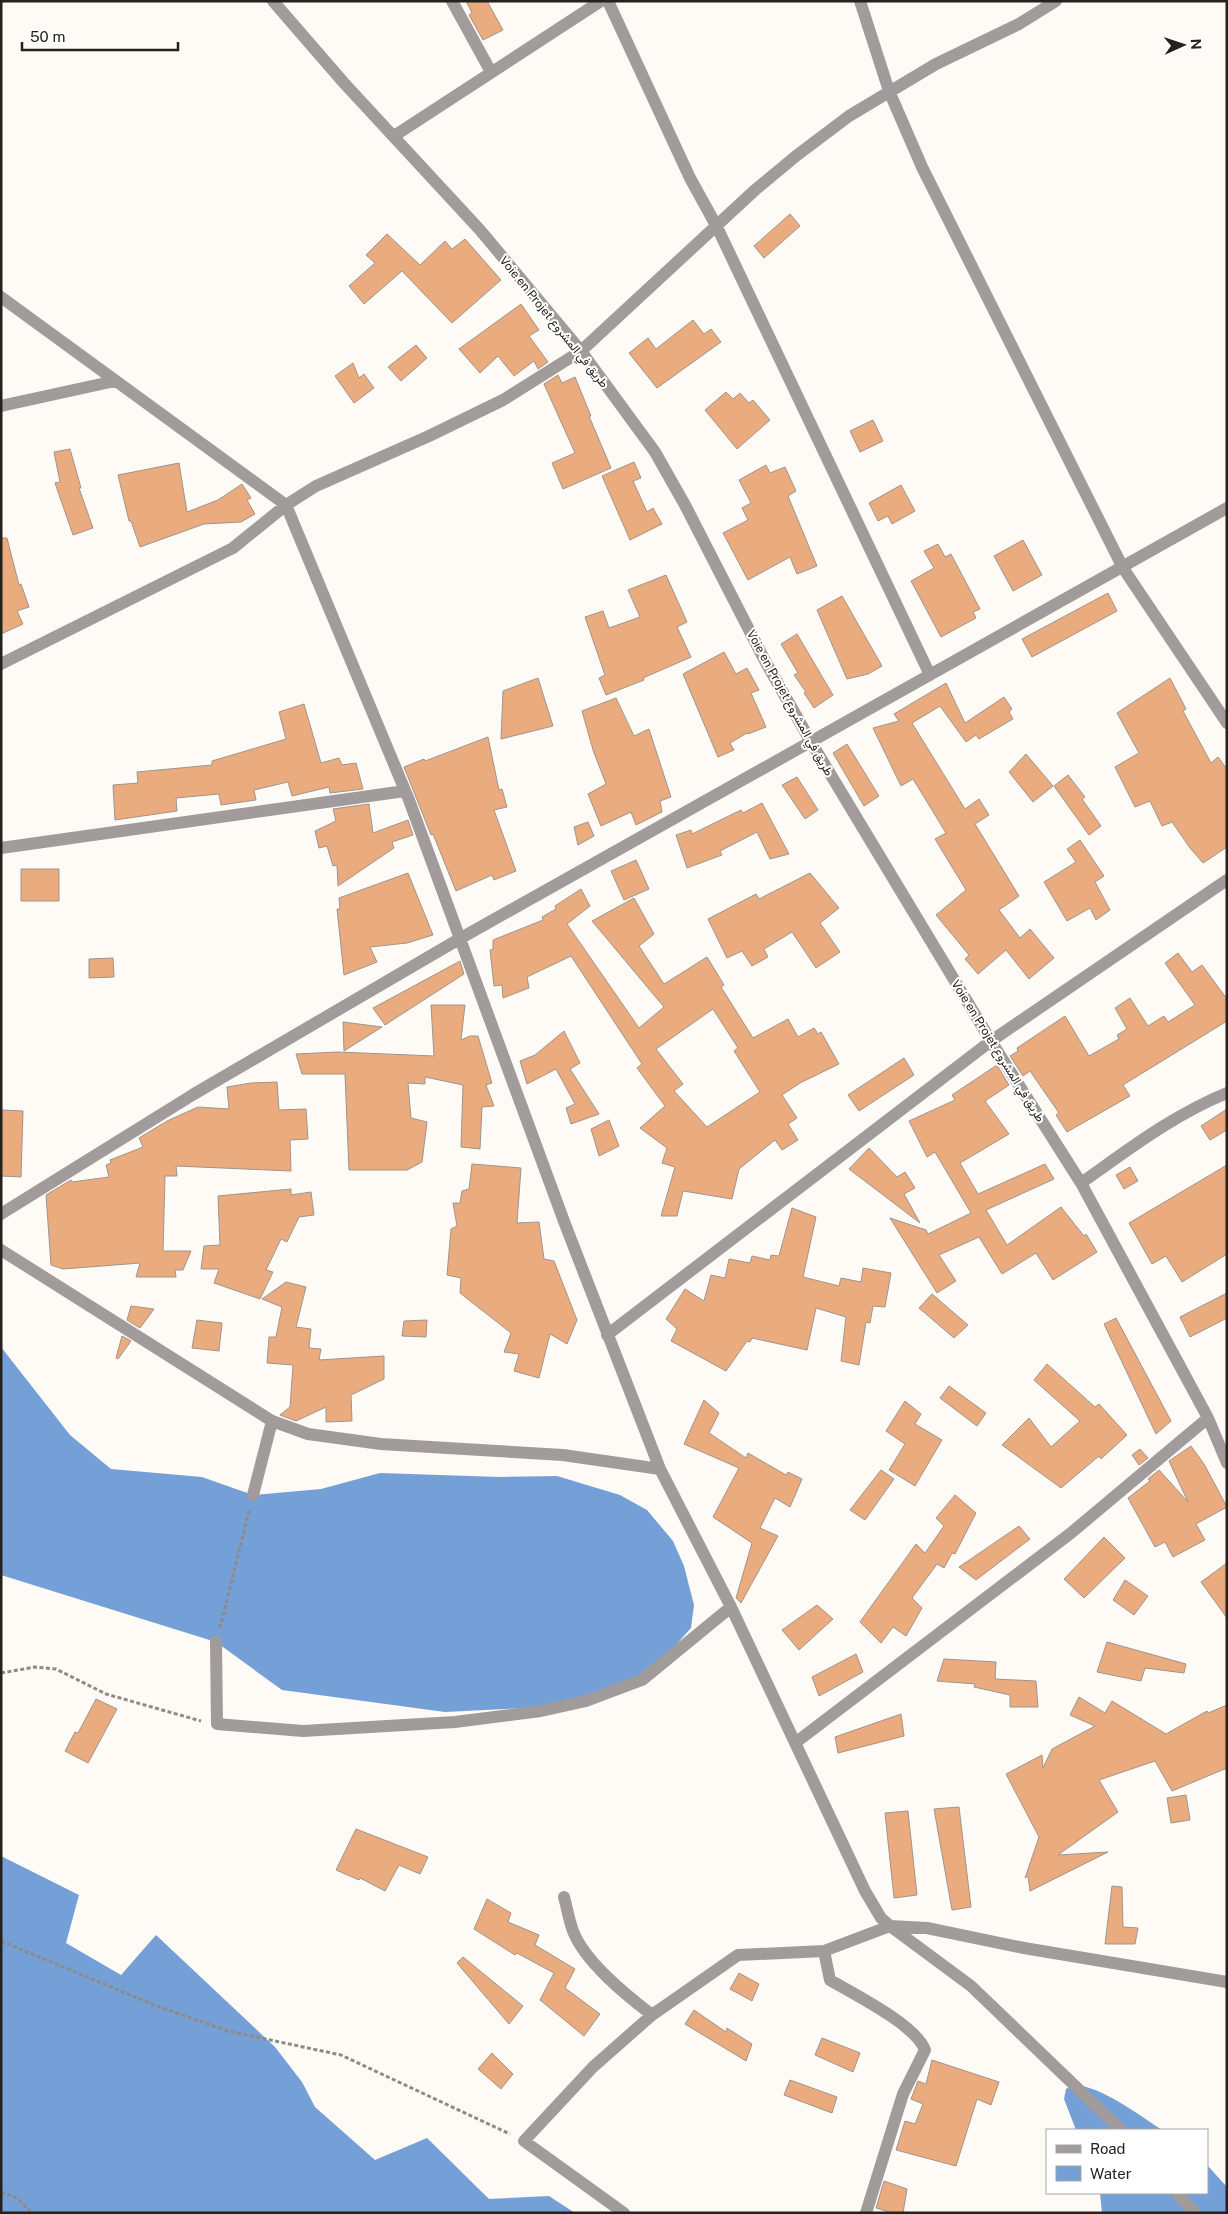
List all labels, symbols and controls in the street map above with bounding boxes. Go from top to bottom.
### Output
scale bar [22,20,179,52]
north arrow [1158,20,1208,70]
text: 50 m [30,28,65,45]
text: N [1188,38,1204,50]
street label: Voie en Projet طريق في المشروع [494,254,611,392]
street label: Voie en Projet طريق في المشروع [741,628,836,780]
street label: Voie en Projet طريق في المشروع [946,977,1048,1126]
legend [1046,2129,1208,2194]
text: Road [1090,2140,1126,2157]
text: Water [1090,2165,1132,2182]

